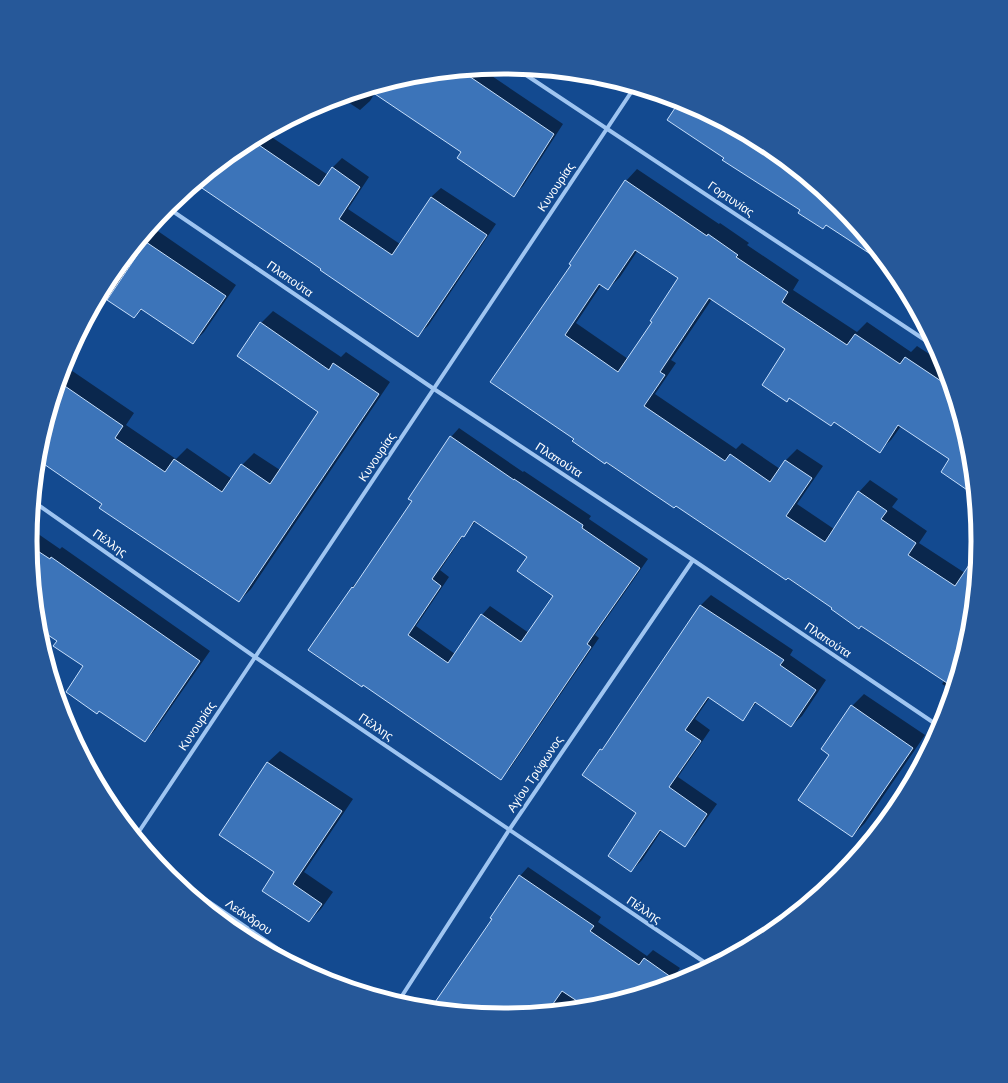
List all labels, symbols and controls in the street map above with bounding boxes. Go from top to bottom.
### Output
street label: Κυνουρίας [534,159,578,215]
street label: Γορτυνίας [705,178,757,220]
street label: Πλαπούτα [264,257,316,301]
street label: Κυνουρίας [355,429,399,485]
street label: Πλαπούτα [532,439,586,481]
street label: Πέλλης [90,525,131,561]
street label: Πλαπούτα [801,618,855,662]
street label: Κυνουρίας [175,698,219,754]
street label: Πέλλης [356,710,397,745]
street label: Αγίου Τρύφωνος [503,732,567,815]
street label: Πέλλης [624,893,665,928]
street label: Λεάνδρου [223,896,275,938]

